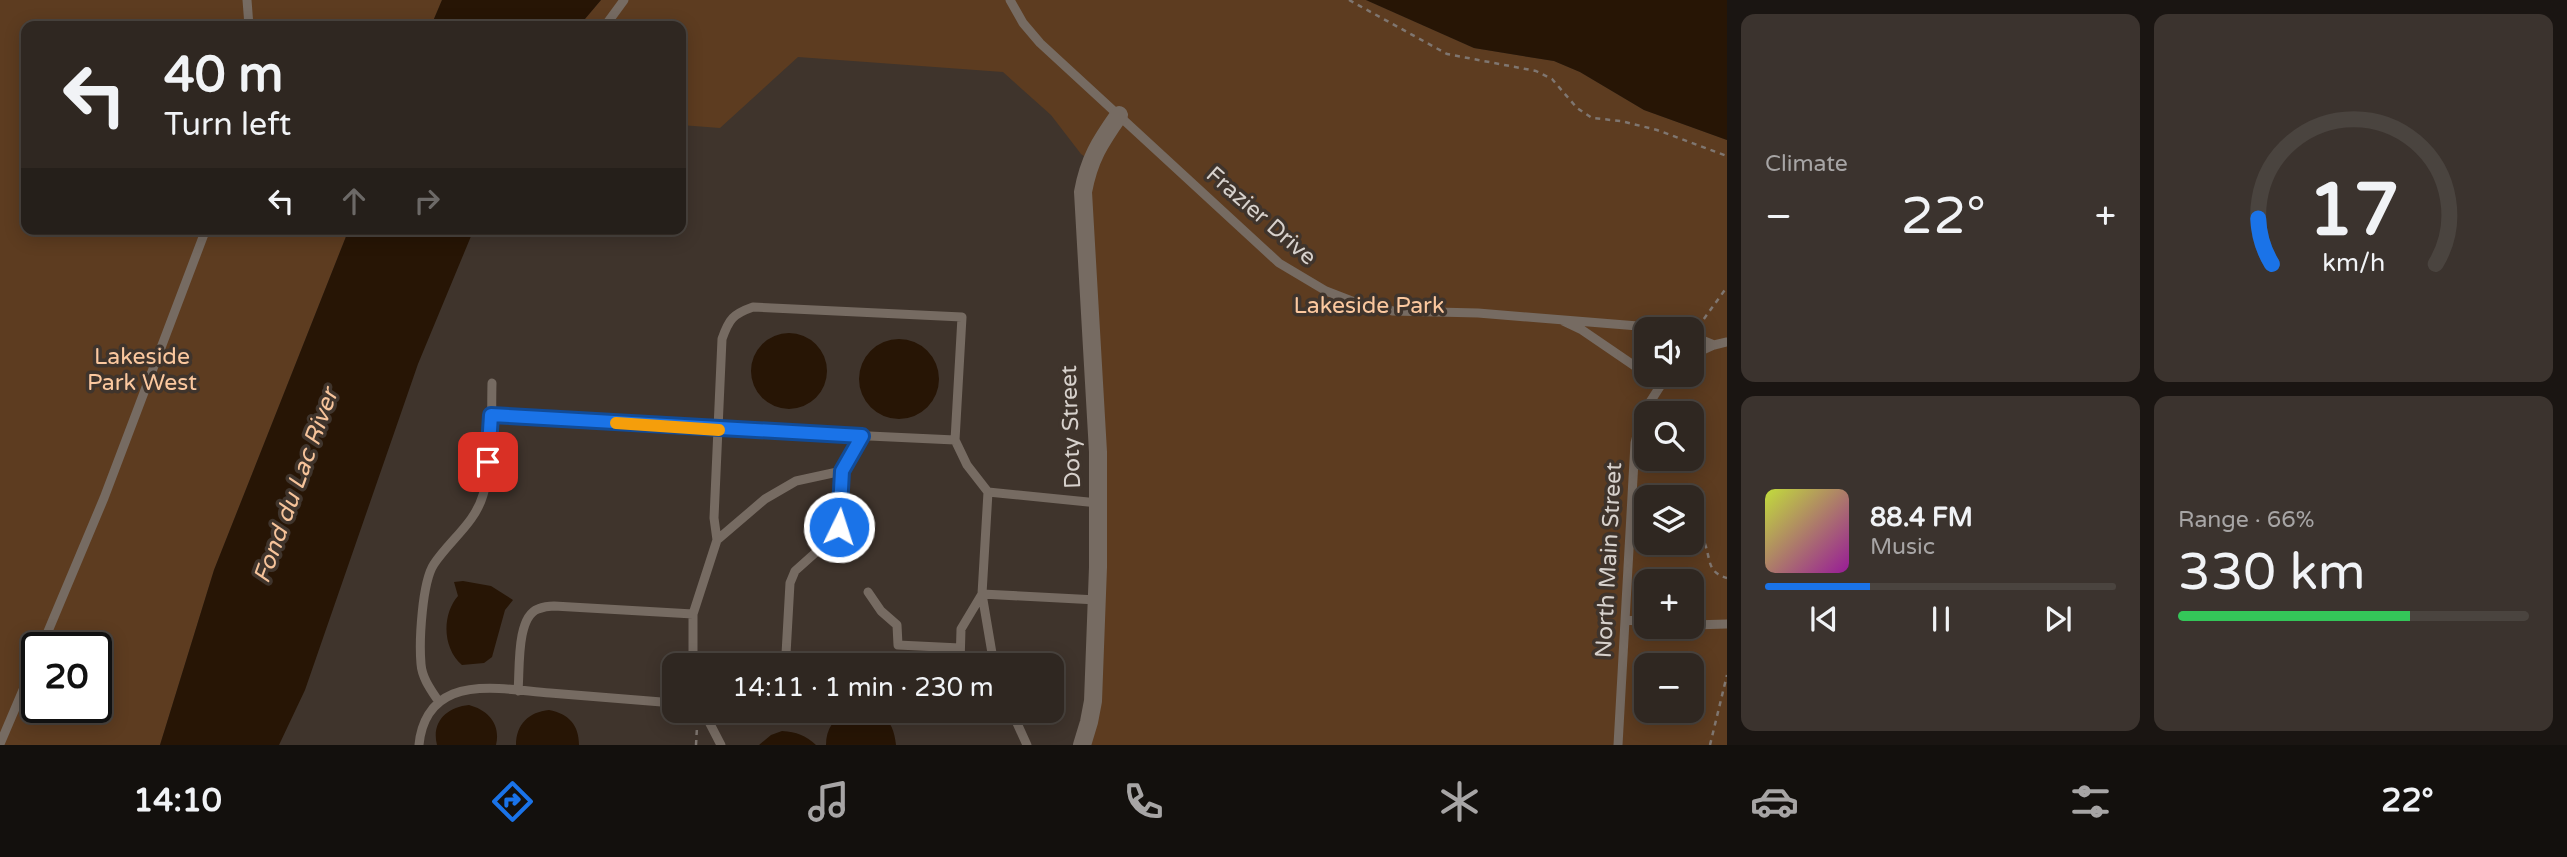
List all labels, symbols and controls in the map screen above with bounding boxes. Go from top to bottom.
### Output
text: 40 m [164,46,283,105]
icon: left [49,49,140,140]
text: Turn left [164,106,291,144]
text: Climate [1765,150,1848,178]
street label: Frazier Drive [1200,161,1322,271]
text: 17 [2308,167,2399,255]
icon: left [262,182,300,220]
icon: ahead [335,182,373,220]
icon: right [408,182,446,220]
text: 22° [1901,185,1986,248]
text: − [1765,194,1792,240]
text: + [2095,194,2116,240]
text: km/h [2322,248,2385,278]
park label: Lakeside Park [1294,292,1444,320]
map controls [1634,317,1704,723]
button: sound [1634,317,1704,387]
park label: Lakeside Park West [87,343,197,397]
street label: Doty Street [1055,365,1087,489]
water label: Fond du Lac River [247,382,346,587]
button: search [1634,401,1704,471]
pin [458,432,518,492]
icon: arrive [469,443,507,481]
street label: North Main Street [1590,461,1628,659]
button: layers [1634,485,1704,555]
position arrow [802,490,876,564]
text: 88.4 FM [1870,502,1973,533]
text: Range · 66% [2178,506,2314,534]
text: Music [1870,533,1935,561]
text: 330 km [2178,541,2366,604]
button: + [1634,569,1704,639]
icon: previous [1805,600,1843,638]
icon: pause [1922,600,1960,638]
icon: next [2039,600,2077,638]
speed limit sign: 20 [21,632,112,723]
button: − [1634,653,1704,723]
text: 14:11 · 1 min · 230 m [732,672,994,703]
icon: directions [488,777,537,826]
icon: music [804,777,853,826]
icon: phone [1119,777,1168,826]
icon: climate [1435,777,1484,826]
icon: car [1750,777,1799,826]
icon: filters [2066,777,2115,826]
text: 14:10 [133,782,222,820]
text: 22° [2381,782,2434,820]

